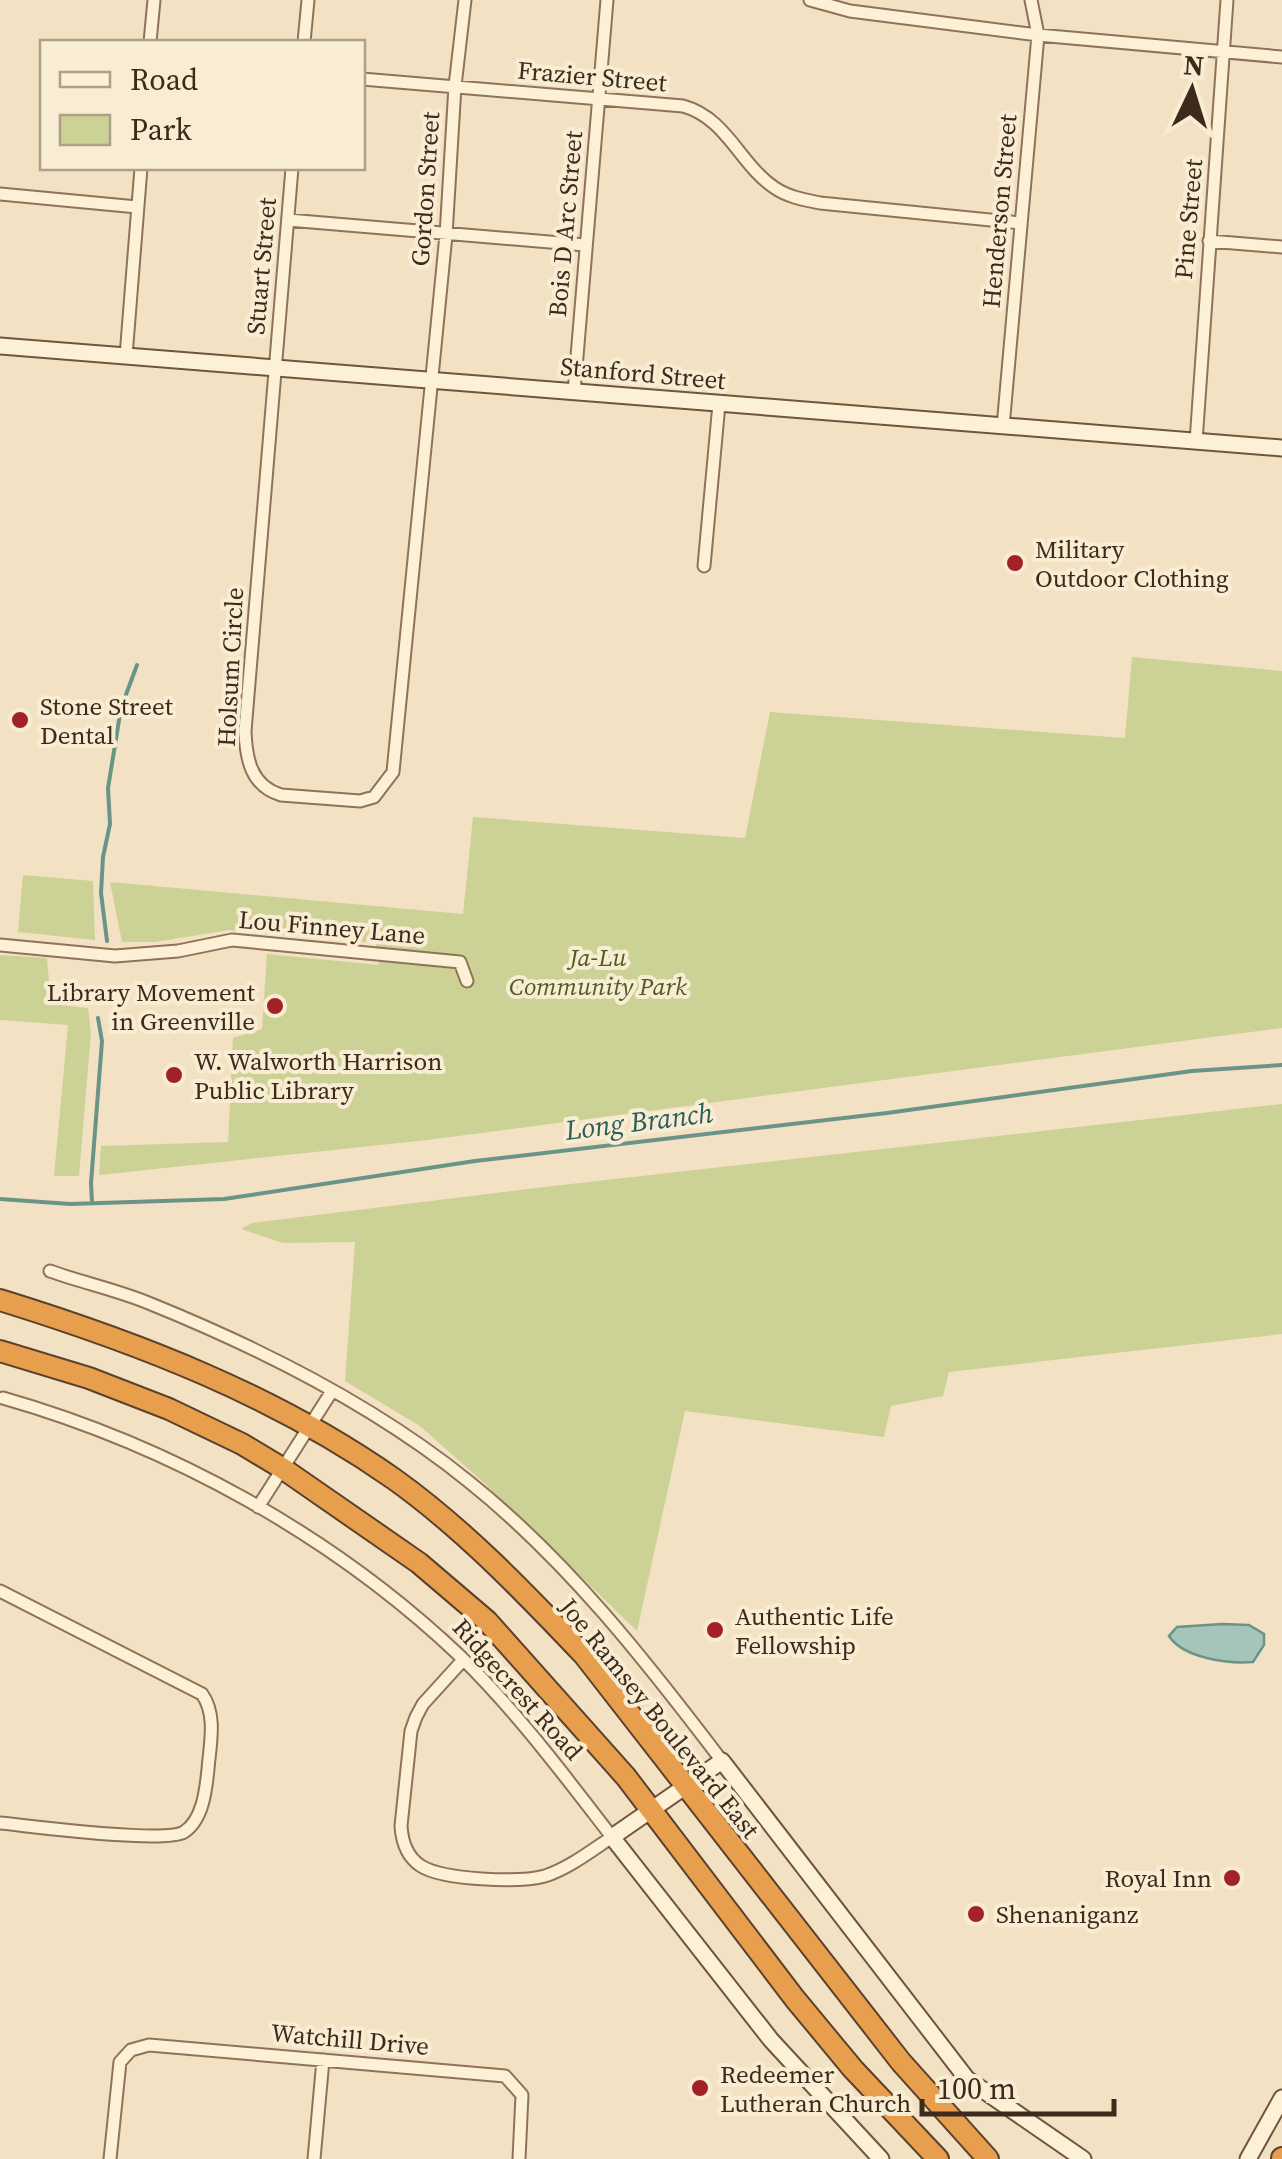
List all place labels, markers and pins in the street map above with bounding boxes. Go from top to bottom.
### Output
place label: Military Outdoor Clothing [1035,532,1229,595]
marker: Military Outdoor Clothing [1004,552,1026,574]
place label: Stone Street Dental [40,689,174,752]
marker: Stone Street Dental [9,709,31,731]
place label: Library Movement in Greenville [47,975,256,1038]
marker: Library Movement in Greenville [264,995,286,1017]
place label: W. Walworth Harrison Public Library [194,1044,442,1107]
marker: W. Walworth Harrison Public Library [163,1064,185,1086]
place label: Authentic Life Fellowship [735,1599,894,1662]
marker: Authentic Life Fellowship [704,1619,726,1641]
place label: Royal Inn [1105,1861,1212,1895]
marker: Royal Inn [1221,1867,1243,1889]
place label: Shenaniganz [996,1897,1138,1931]
marker: Shenaniganz [965,1903,987,1925]
place label: Redeemer Lutheran Church [720,2057,911,2120]
marker: Redeemer Lutheran Church [689,2077,711,2099]

